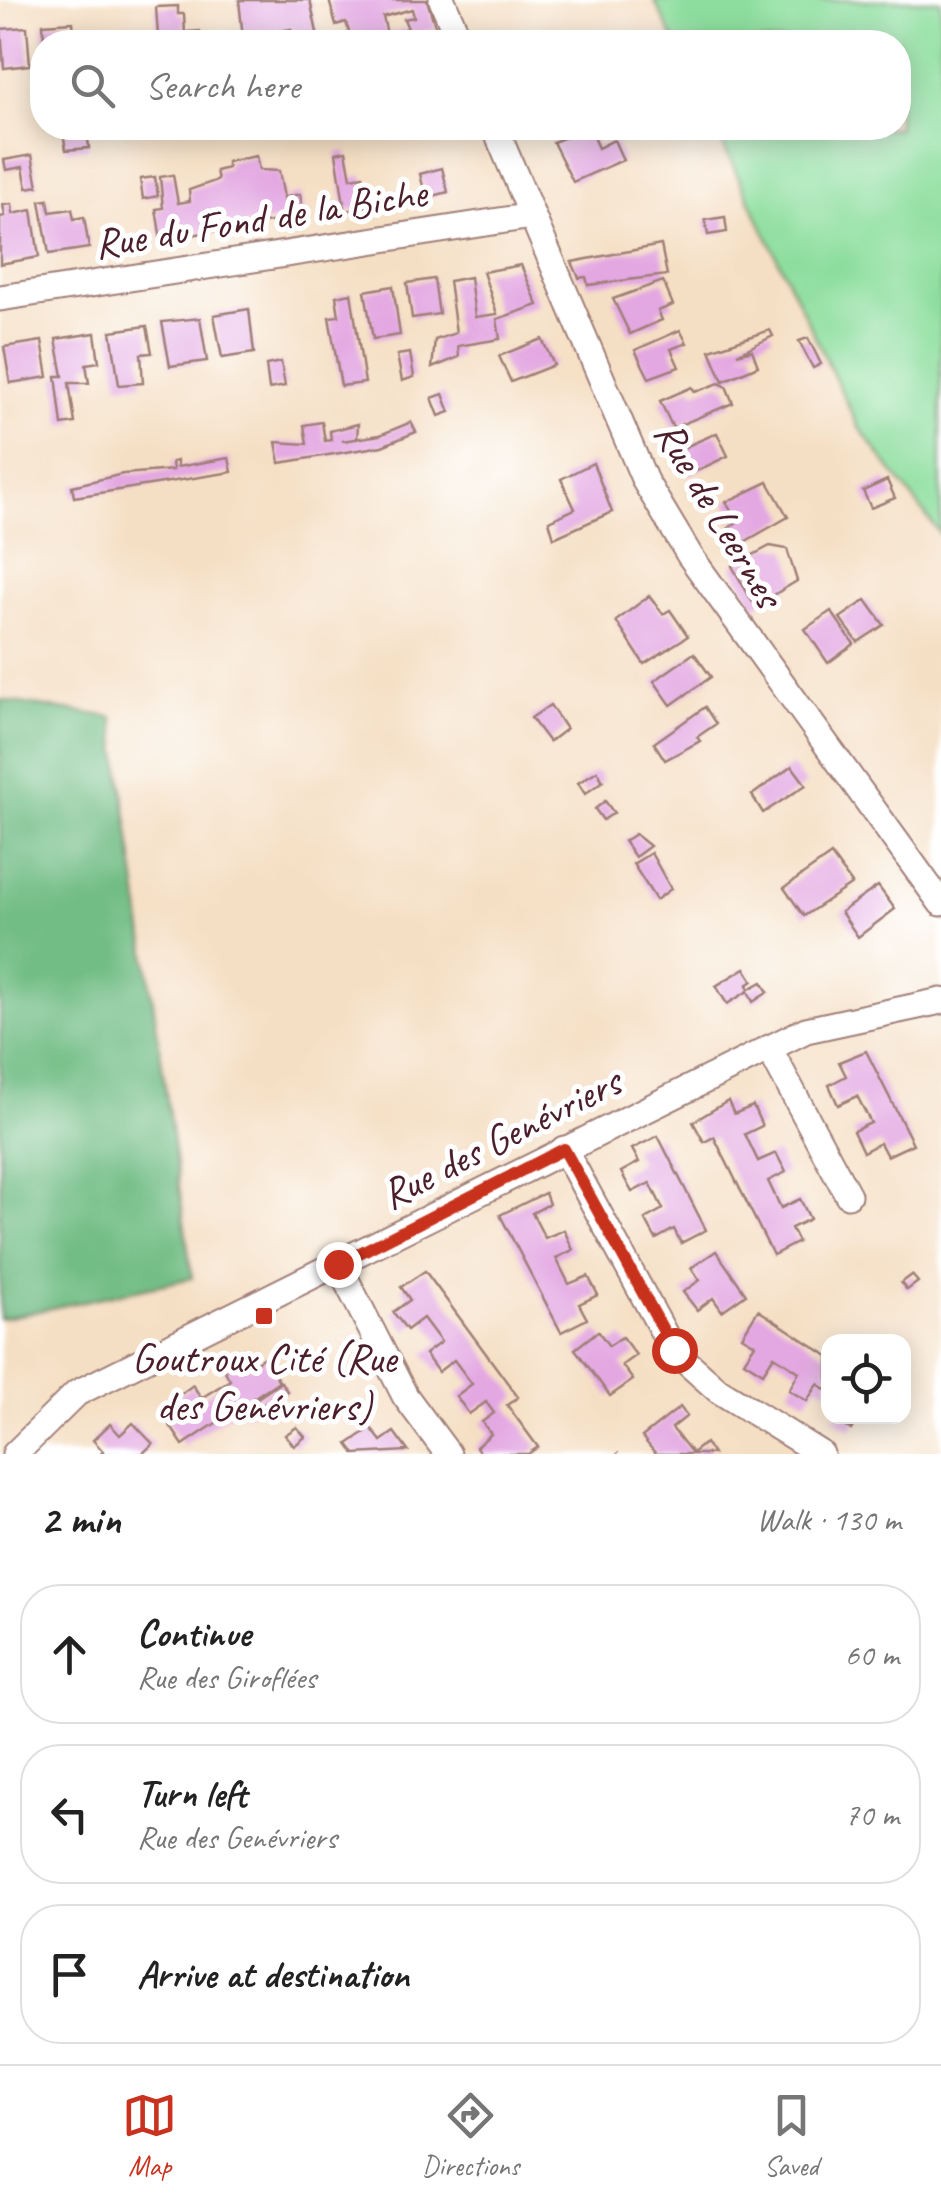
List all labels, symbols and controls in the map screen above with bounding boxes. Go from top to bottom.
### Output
search box [30,30,911,140]
icon: search [65,58,120,113]
text: Search here [145,62,300,109]
street label: Rue du Fond de la Biche [91,166,432,271]
street label: Rue de Leernes [642,411,797,620]
street label: Rue des Genévriers [372,1054,633,1221]
route end [316,1242,362,1288]
marker: Goutroux Cité (Rue des Genévriers) [253,1305,275,1327]
route start [652,1328,698,1374]
place label: Goutroux Cité (Rue des Genévriers) [132,1332,399,1433]
map controls [821,1334,911,1424]
button: locate [821,1334,911,1424]
text: 2 min [40,1493,120,1546]
text: Walk · 130 m [757,1499,901,1540]
text: Continue [137,1610,251,1657]
icon: ahead [42,1627,97,1682]
text: 60 m [845,1634,899,1675]
text: Rue des Giroflées [137,1657,316,1698]
text: Turn left [137,1770,247,1817]
icon: left [42,1787,97,1842]
text: 70 m [845,1794,899,1835]
text: Rue des Genévriers [137,1817,337,1858]
icon: arrive [42,1947,97,2002]
text: Arrive at destination [137,1951,409,1998]
tab: Map [122,2088,177,2183]
tab: Directions [422,2088,519,2183]
tab: Saved [764,2088,819,2183]

